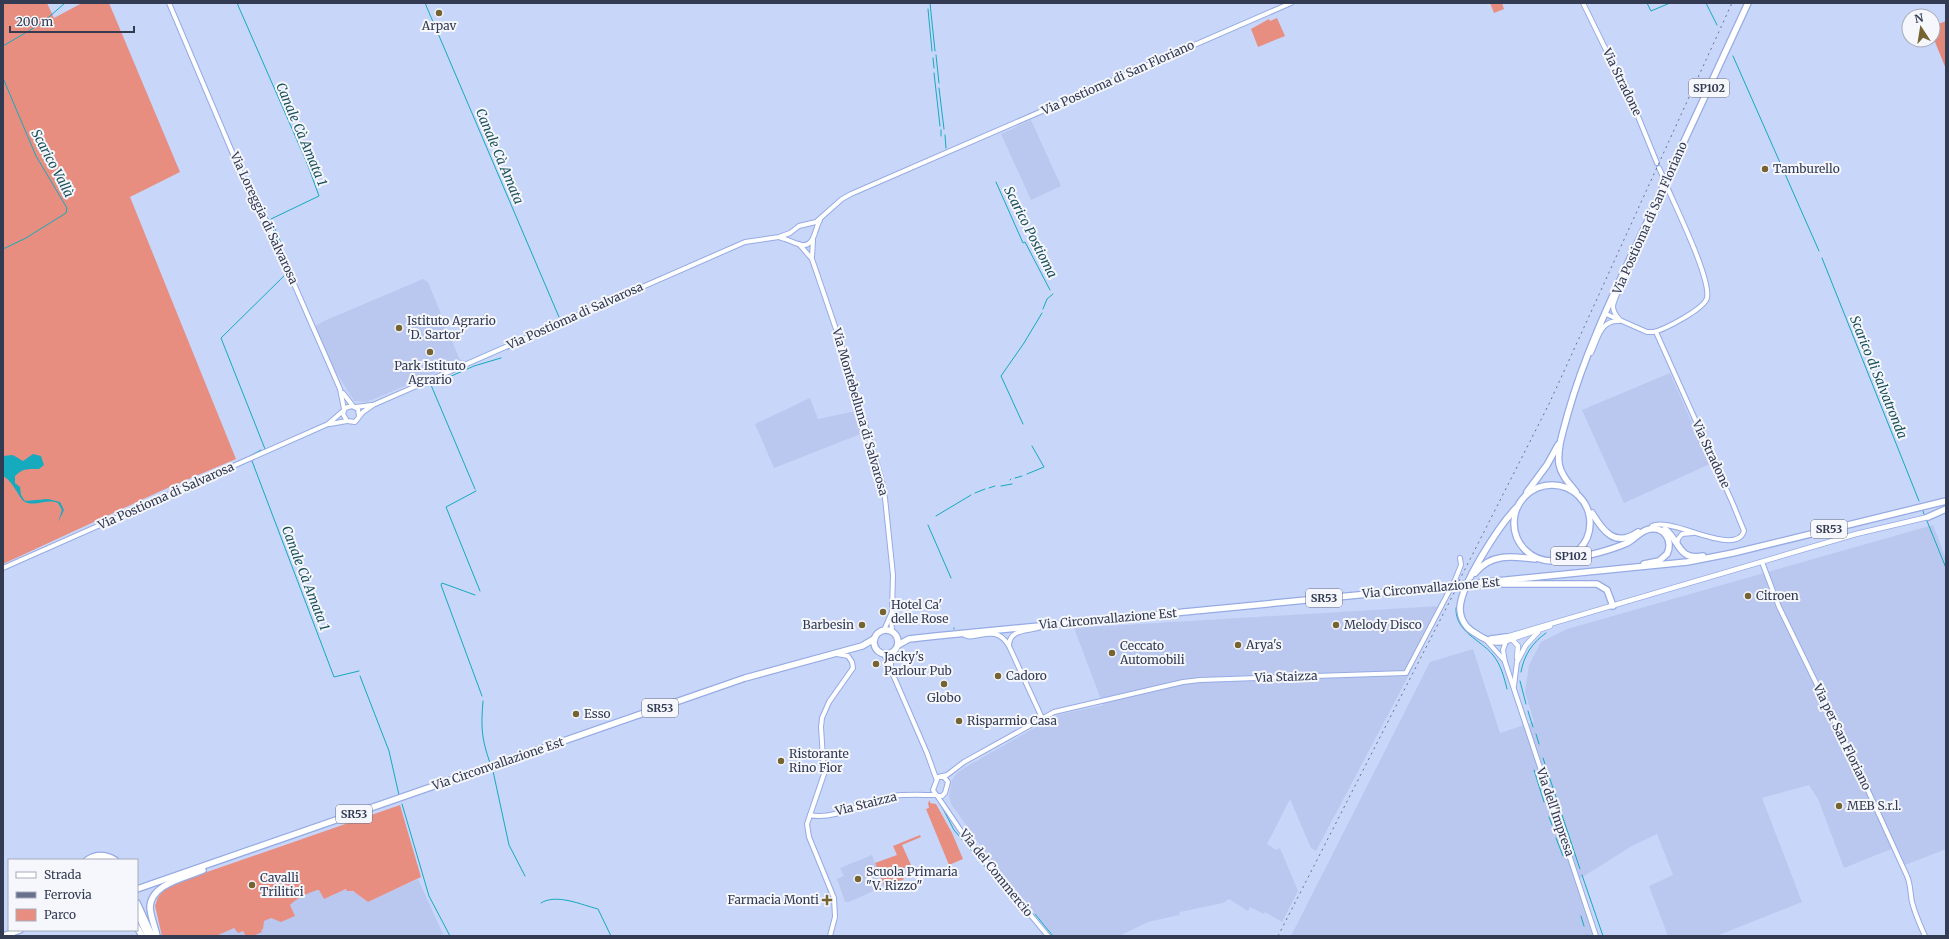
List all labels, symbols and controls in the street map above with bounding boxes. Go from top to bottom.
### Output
scale bar [10,8,134,34]
marker: Arpav [434,8,444,18]
north arrow [1901,8,1941,48]
text: N [1913,10,1925,26]
text: 200 m [16,14,53,29]
place label: Arpav [421,18,456,33]
street label: Via Postioma di San Floriano [1038,37,1196,118]
street label: Via Stradone [1599,45,1645,118]
road number: SP102 [1689,79,1729,97]
water label: Canale Cà Amata 1 [272,80,331,189]
water label: Canale Cà Amata [472,106,527,207]
water label: Scarico Vallà [28,126,78,200]
street label: Via Postioma di San Floriano [1609,139,1690,297]
street label: Via Loreggia di Salvarosa [227,148,302,287]
place label: Tamburello [1773,161,1840,176]
marker: Tamburello [1760,164,1770,174]
water label: Scarico Postioma [1000,184,1061,281]
street label: Via Postioma di Salvarosa [503,278,646,353]
place label: Istituto Agrario 'D. Sartor' [407,313,496,342]
water label: Scarico di Salvatronda [1846,313,1911,441]
marker: Istituto Agrario 'D. Sartor' [394,323,404,333]
street label: Via Montebelluna di Salvarosa [829,326,892,498]
marker: Park Istituto Agrario [425,347,435,357]
place label: Park Istituto Agrario [394,358,466,387]
street label: Via Stradone [1689,417,1734,490]
street label: Via Postioma di Salvarosa [94,458,237,533]
road number: SR53 [1811,520,1847,538]
water label: Canale Cà Amata 1 [278,523,333,633]
road number: SP102 [1551,547,1591,565]
street label: Via Circonvallazione Est [1360,574,1501,601]
place label: Citroen [1756,588,1799,603]
road number: SR53 [1306,589,1342,607]
marker: Citroen [1743,591,1753,601]
place label: Hotel Ca' delle Rose [891,597,949,626]
street label: Via Circonvallazione Est [1037,605,1178,632]
marker: Hotel Ca' delle Rose [878,607,888,617]
place label: Barbesin [803,617,854,632]
place label: Melody Disco [1344,617,1422,632]
marker: Barbesin [857,620,867,630]
marker: Melody Disco [1331,620,1341,630]
place label: Arya's [1245,637,1282,652]
place label: Ceccato Automobili [1119,638,1185,667]
marker: Arya's [1233,640,1243,650]
marker: Ceccato Automobili [1107,648,1117,658]
place label: Jacky's Parlour Pub [883,649,952,678]
marker: Jacky's Parlour Pub [871,659,881,669]
place label: Cadoro [1006,668,1047,683]
street label: Via Staizza [1253,668,1318,685]
marker: Cadoro [993,671,1003,681]
marker: Globo [939,679,949,689]
street label: Via per San Floriano [1810,680,1875,792]
place label: Globo [927,690,961,705]
road number: SR53 [642,699,678,717]
place label: Esso [584,706,611,721]
marker: Esso [571,709,581,719]
place label: Risparmio Casa [967,713,1057,728]
marker: Risparmio Casa [954,716,964,726]
street label: Via Circonvallazione Est [429,734,566,793]
place label: Ristorante Rino Fior [789,746,849,775]
marker: Ristorante Rino Fior [776,756,786,766]
street label: Via dell'Impresa [1533,765,1578,858]
street label: Via Staizza [833,788,899,819]
place label: MEB S.r.l. [1847,798,1901,813]
marker: MEB S.r.l. [1834,801,1844,811]
road number: SR53 [336,805,372,823]
street label: Via del Commercio [956,825,1036,919]
legend [8,859,138,931]
place label: Scuola Primaria "V. Rizzo" [866,864,958,893]
text: Strada [44,867,82,882]
place label: Cavalli Trilitici [260,870,304,899]
marker: Scuola Primaria "V. Rizzo" [853,874,863,884]
marker: Cavalli Trilitici [247,880,257,890]
text: Ferrovia [44,887,92,902]
place label: Farmacia Monti [728,892,819,907]
marker: Farmacia Monti [822,895,832,905]
text: Parco [44,907,76,922]

